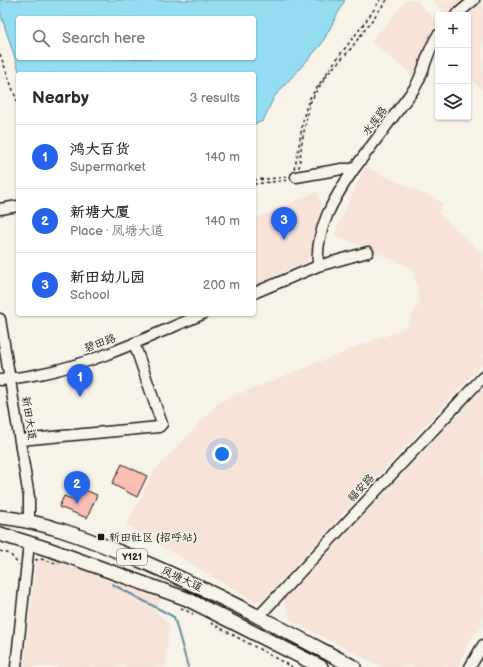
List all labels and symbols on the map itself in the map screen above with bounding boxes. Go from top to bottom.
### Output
street label: 水库路 [360,104,390,138]
pin: 3 [271,207,297,240]
street label: 碧田路 [82,331,118,355]
pin: 1 [67,364,93,397]
street label: 新田大道 [19,395,39,441]
your location [212,444,232,464]
pin: 2 [64,471,90,504]
street label: 福安路 [345,471,377,505]
place label: 新田社区 (招呼站) [109,531,197,544]
marker: 新田社区 (招呼站) [96,532,106,542]
road number: Y121 [117,549,147,565]
street label: 凤塘大道 [159,564,205,594]

